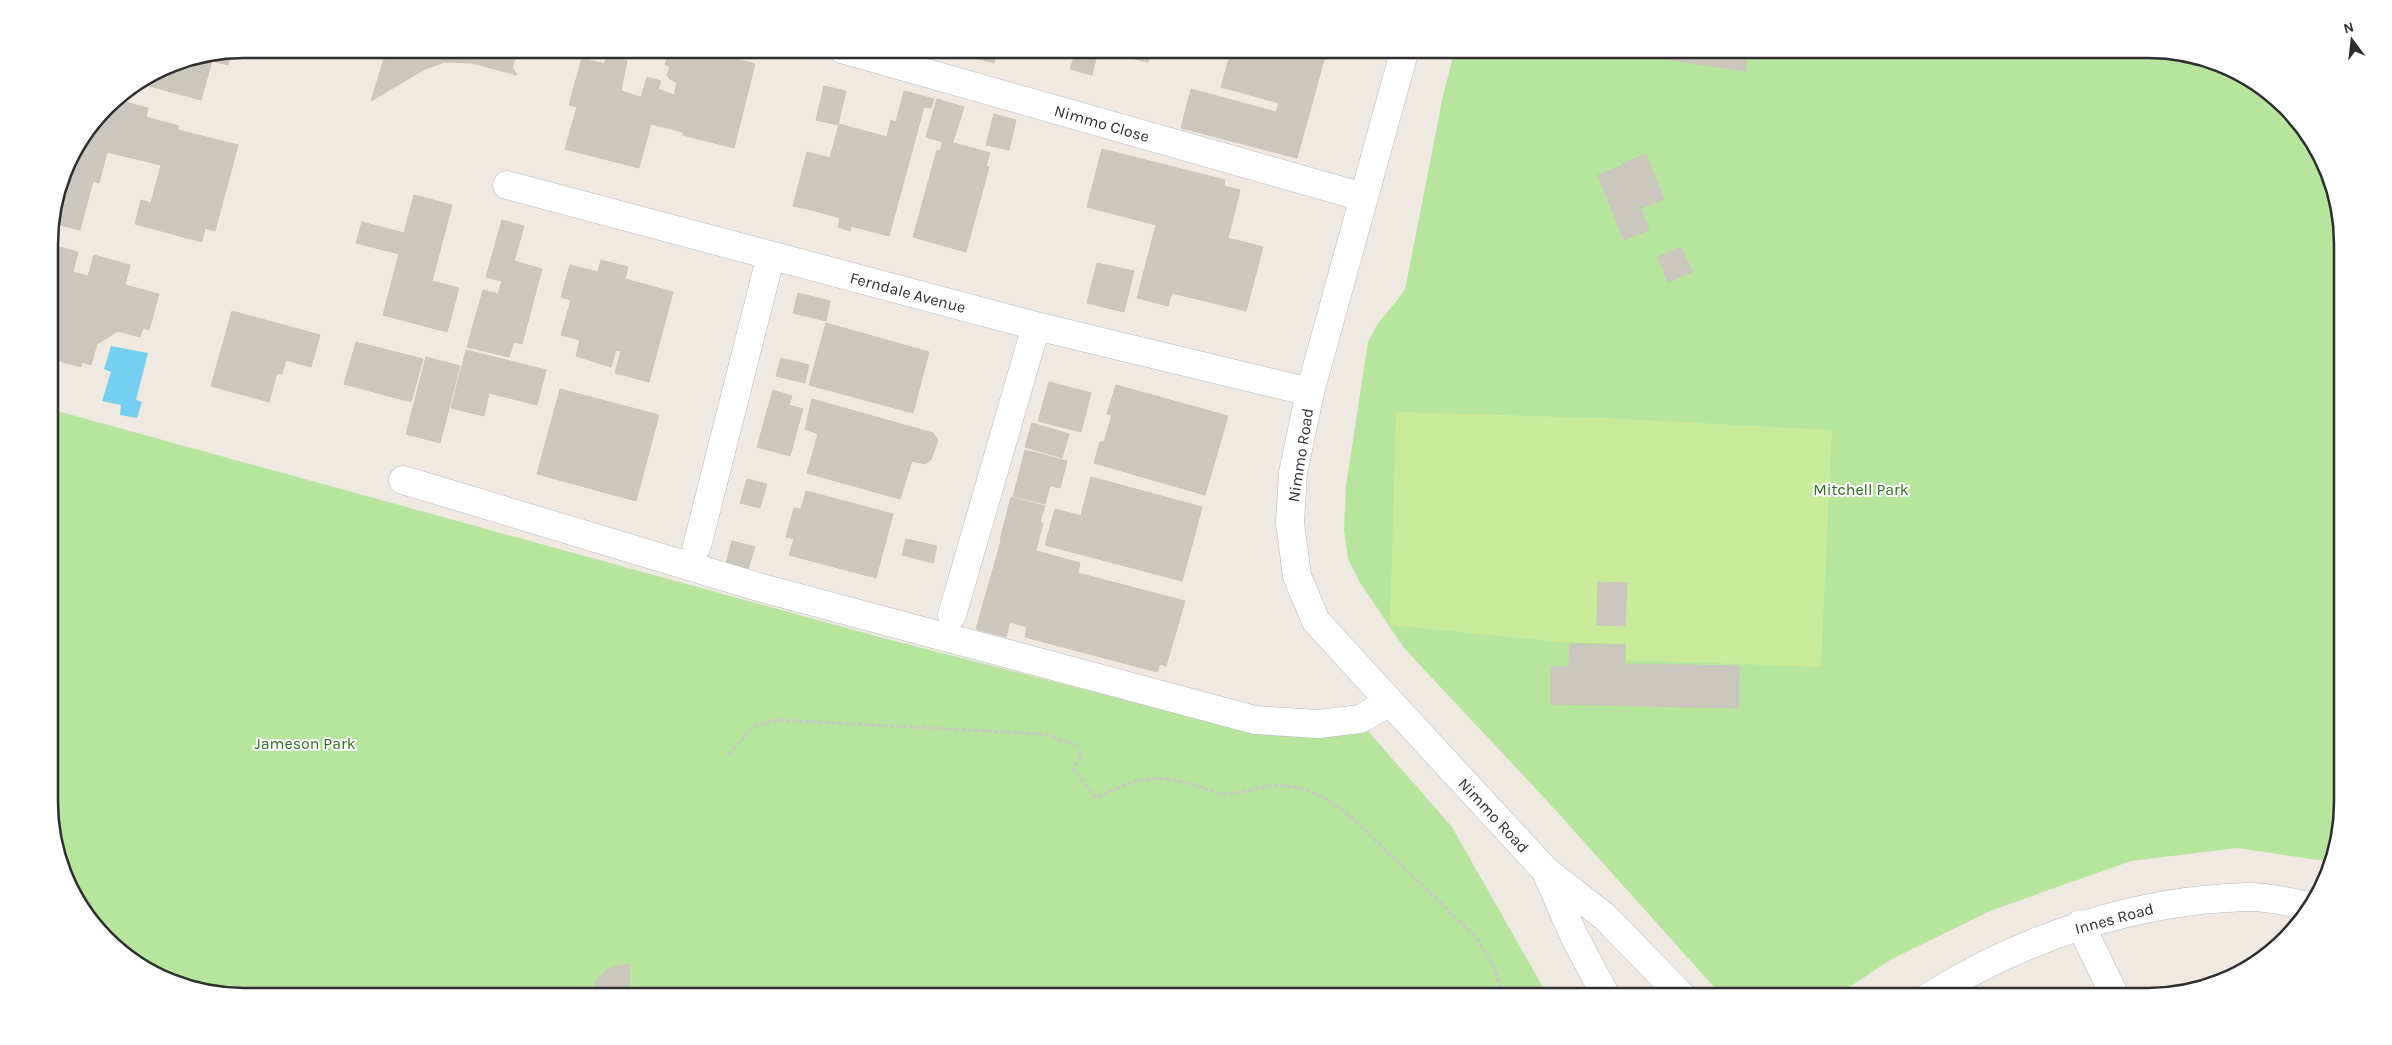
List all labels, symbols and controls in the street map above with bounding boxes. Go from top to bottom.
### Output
north arrow [2327,15,2377,65]
text: N [2342,18,2356,37]
street label: Nimmo Close [1052,101,1152,146]
street label: Ferndale Avenue [848,268,968,317]
street label: Nimmo Road [1284,407,1317,503]
park label: Mitchell Park [1813,480,1909,499]
park label: Jameson Park [254,734,356,753]
street label: Nimmo Road [1454,774,1533,857]
street label: Innes Road [2073,899,2156,938]

